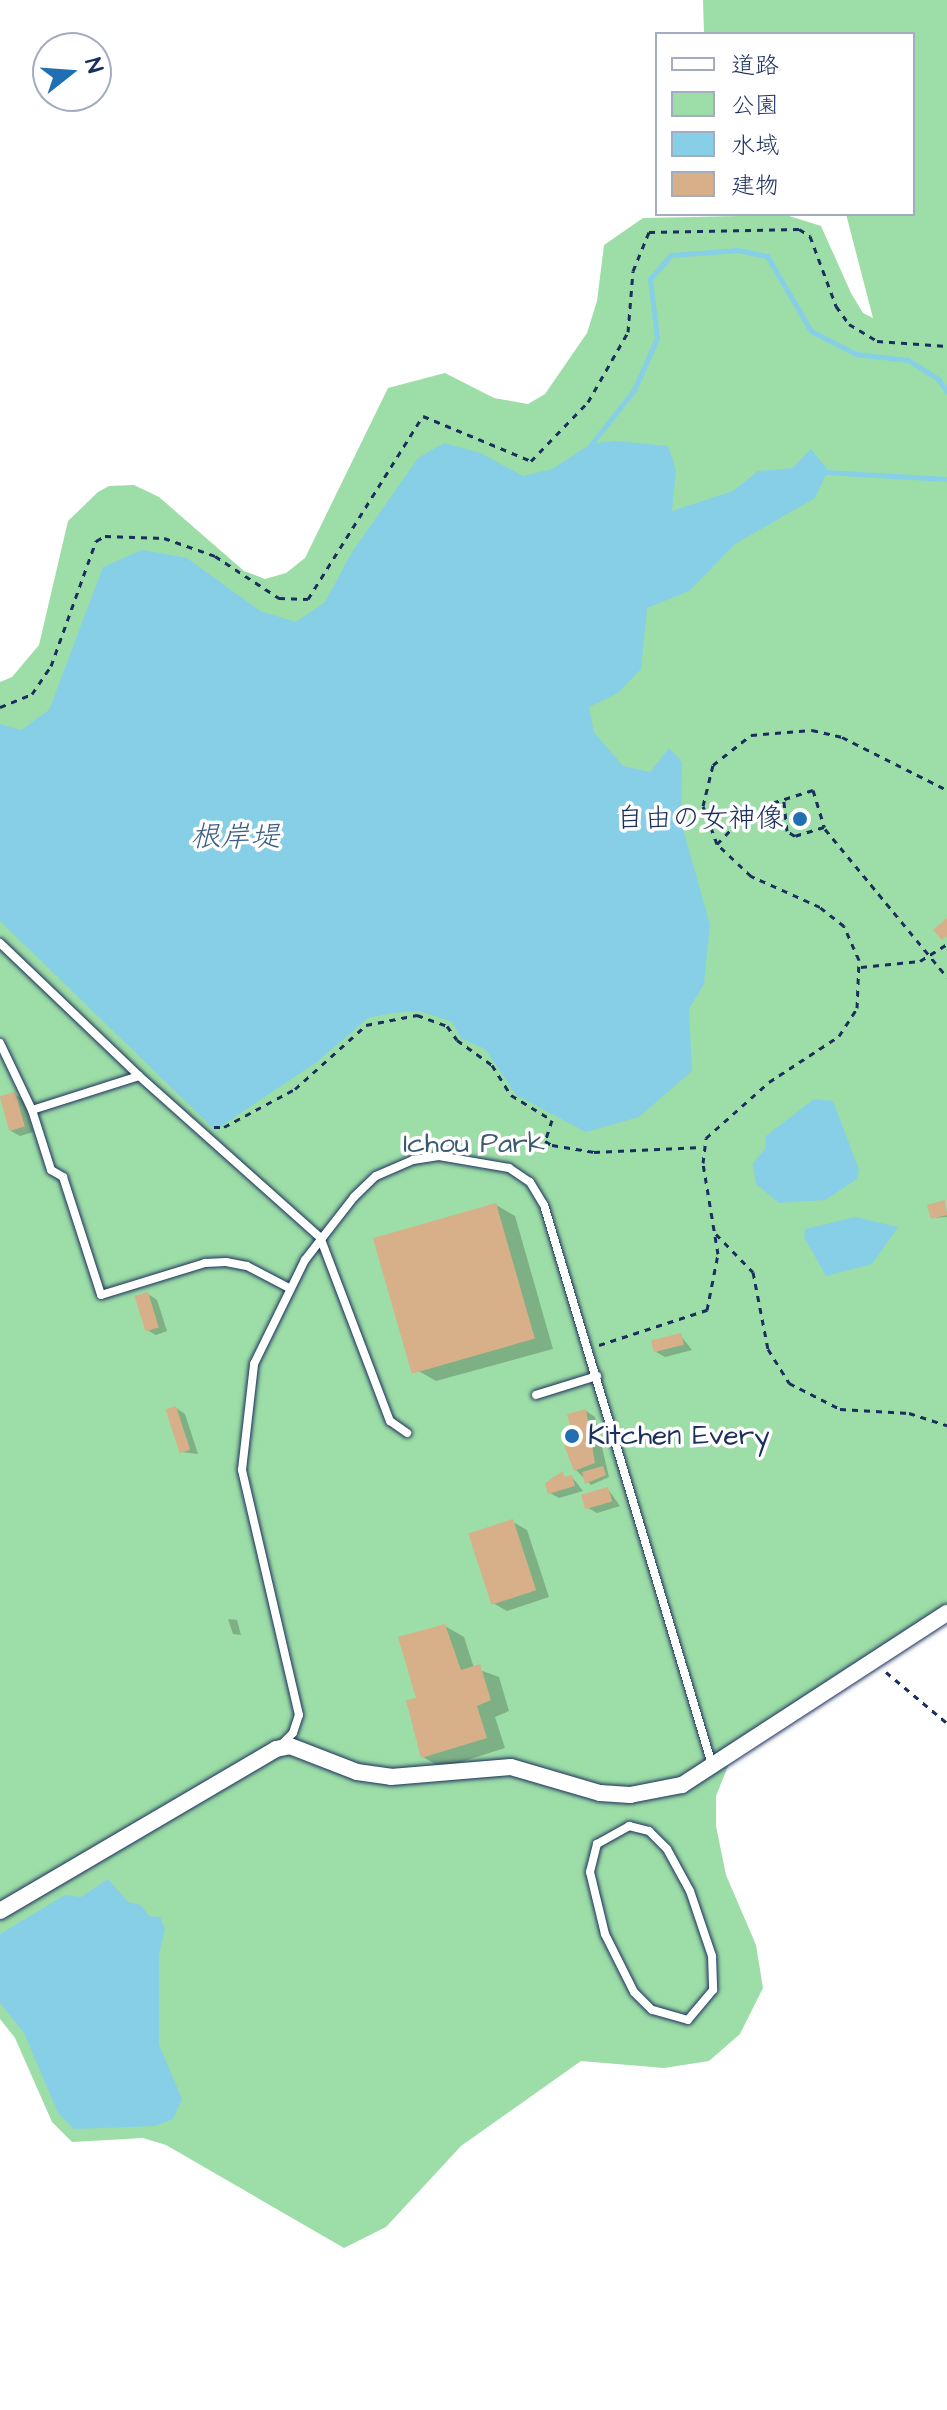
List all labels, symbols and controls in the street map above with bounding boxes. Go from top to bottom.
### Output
north arrow [32,32,112,112]
legend [655,32,915,216]
text: 道路 [731,49,779,83]
text: N [77,54,110,77]
text: 公園 [731,89,779,123]
text: 水域 [731,129,779,163]
text: 建物 [731,169,779,203]
place label: 自由の女神像 [616,802,784,836]
marker: 自由の女神像 [791,810,809,828]
water label: 根岸堤 [190,819,280,855]
park label: Ichou Park [403,1127,545,1161]
place label: Kitchen Every [588,1419,770,1453]
marker: Kitchen Every [563,1427,581,1445]

